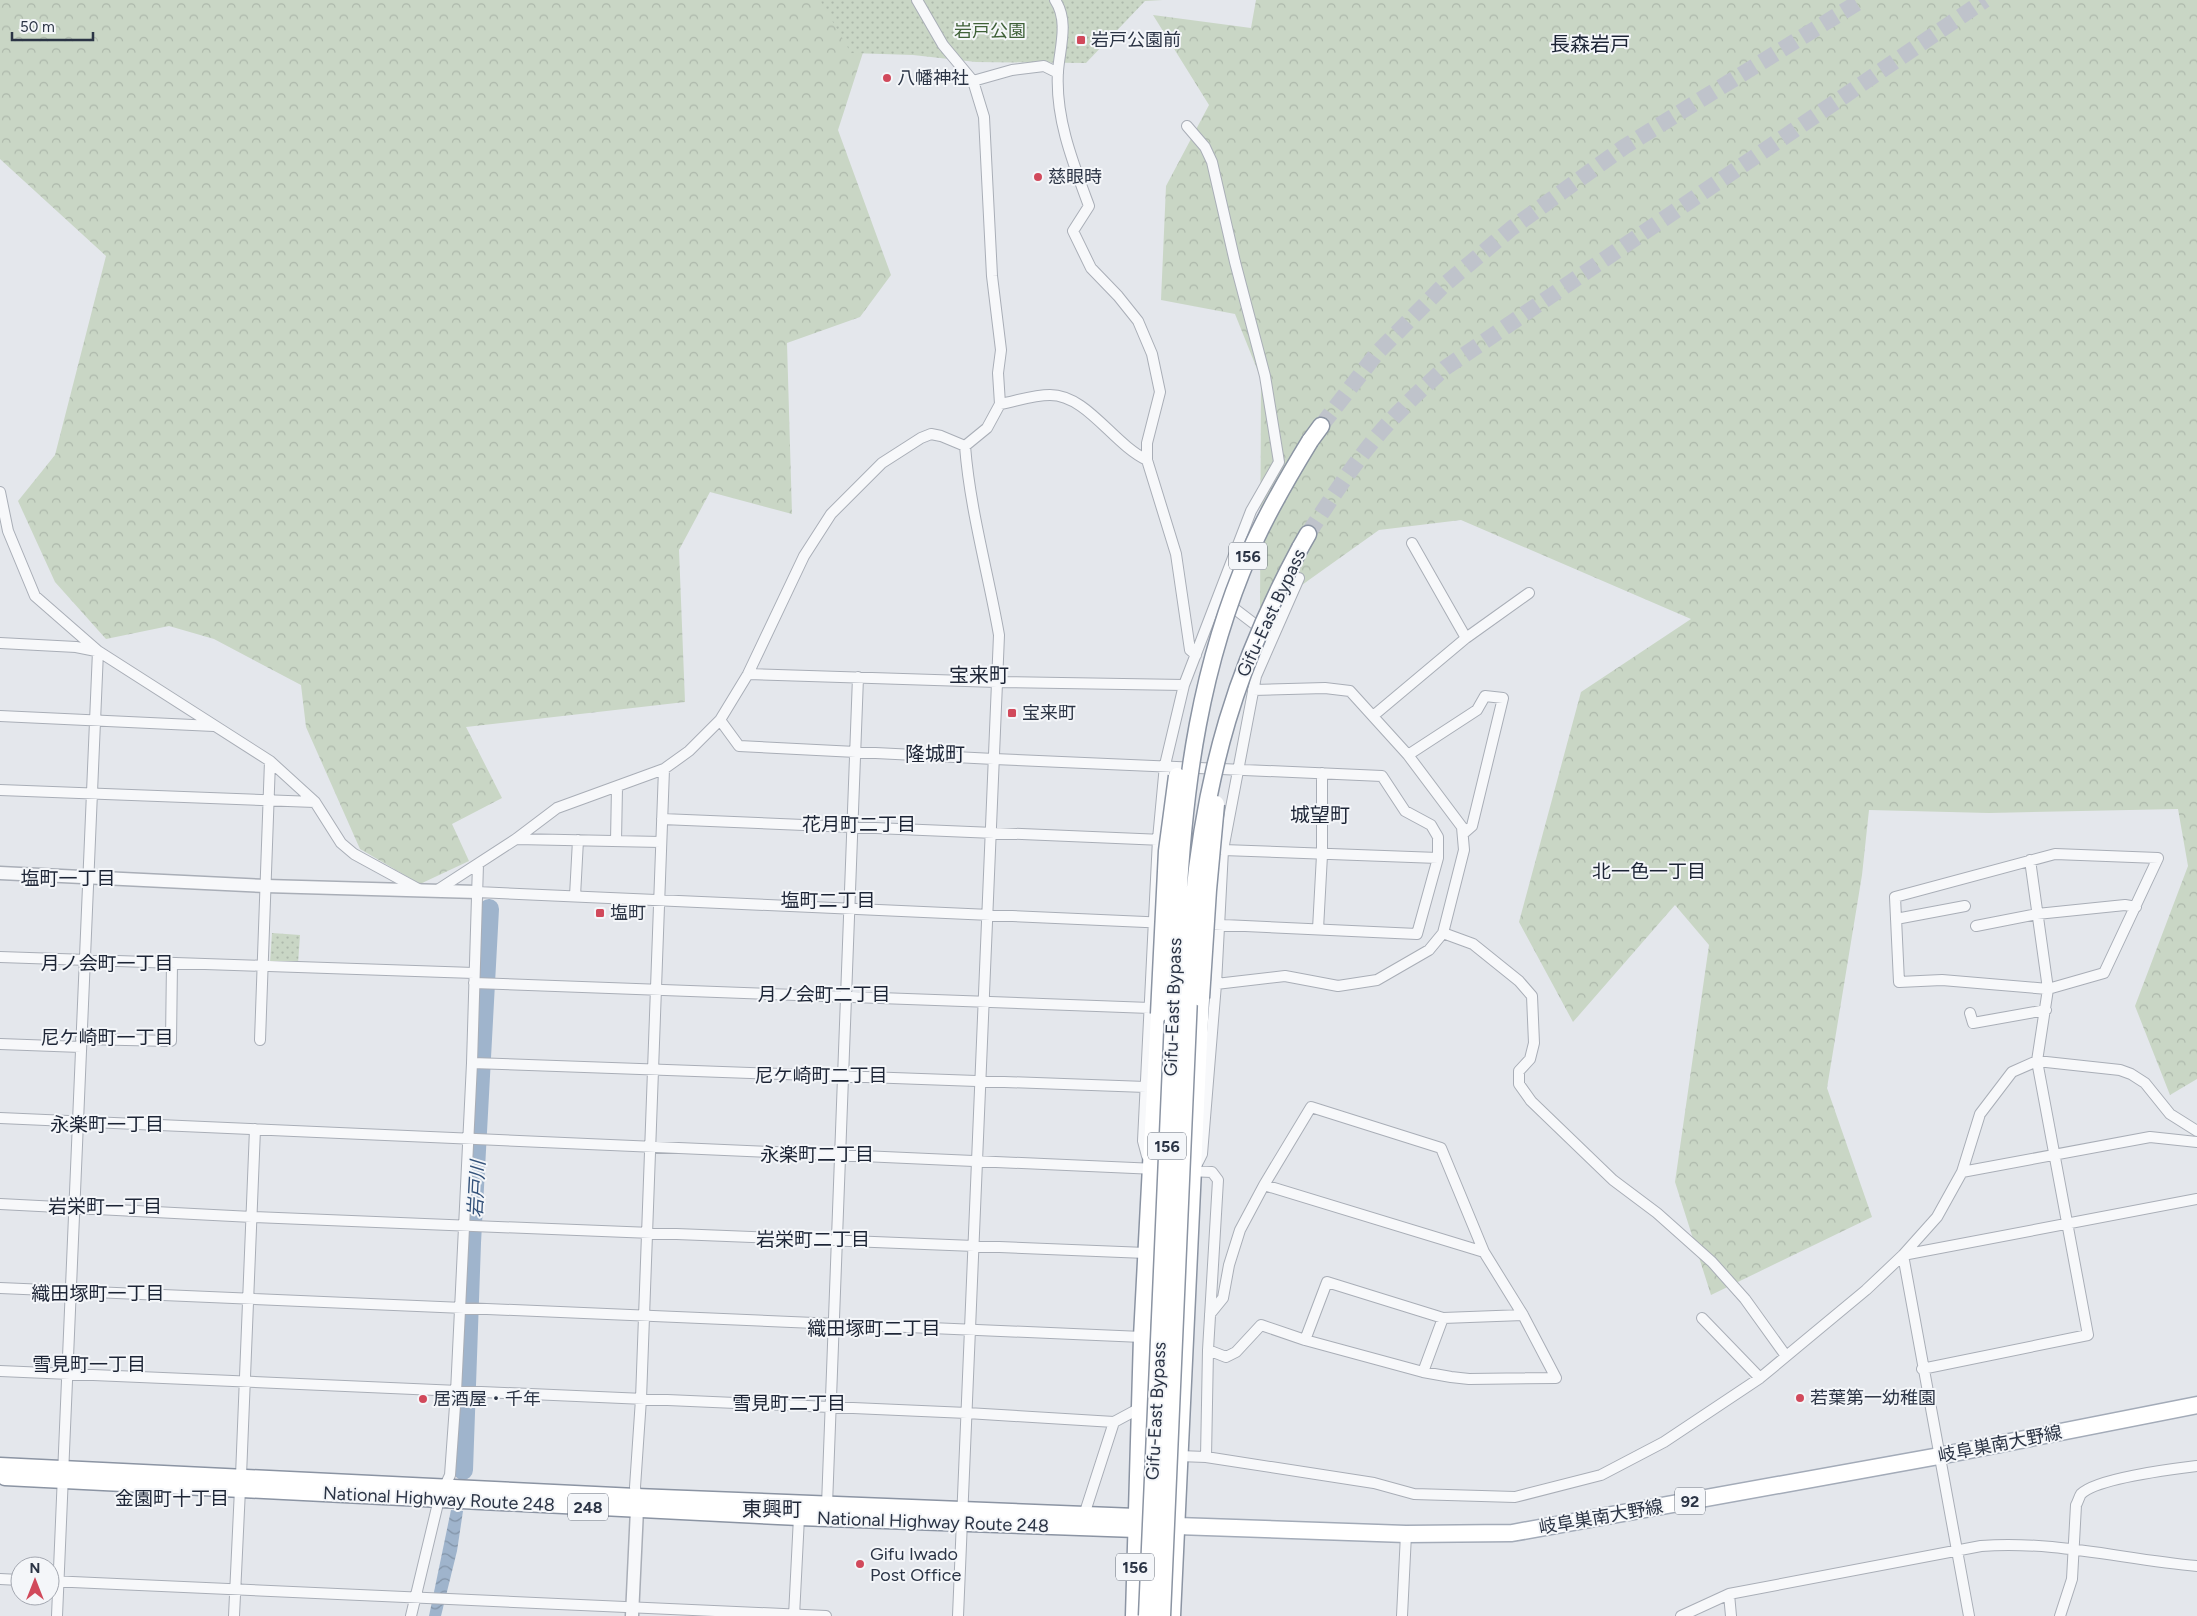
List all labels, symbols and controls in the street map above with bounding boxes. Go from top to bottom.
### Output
scale bar [12,10,94,42]
text: 50 m [20,18,55,36]
park label: 岩戸公園 [954,20,1026,42]
place label: 岩戸公園前 [1091,29,1181,51]
district label: 長森岩戸 [1550,32,1630,56]
marker: 岩戸公園前 [1075,34,1087,46]
place label: 八幡神社 [897,67,969,89]
marker: 八幡神社 [881,72,893,84]
place label: 慈眼時 [1048,166,1102,188]
marker: 慈眼時 [1032,171,1044,183]
road number: 156 [1229,542,1267,570]
street label: Gifu-East Bypass [1232,546,1310,680]
district label: 宝来町 [949,663,1009,687]
place label: 宝来町 [1022,702,1076,724]
marker: 宝来町 [1006,707,1018,719]
district label: 隆城町 [905,742,965,766]
district label: 城望町 [1290,803,1350,827]
district label: 花月町二丁目 [802,813,916,836]
district label: 北一色一丁目 [1592,860,1706,883]
district label: 塩町一丁目 [20,867,116,890]
district label: 塩町二丁目 [780,889,876,912]
place label: 塩町 [610,902,646,924]
marker: 塩町 [594,907,606,919]
street label: Gifu-East Bypass [1160,937,1186,1077]
district label: 月ノ会町一丁目 [40,952,174,975]
district label: 月ノ会町二丁目 [757,983,891,1006]
district label: 尼ケ崎町一丁目 [40,1026,174,1049]
district label: 尼ケ崎町二丁目 [754,1064,888,1087]
district label: 永楽町一丁目 [50,1113,164,1136]
road number: 156 [1148,1132,1186,1160]
district label: 永楽町二丁目 [760,1143,874,1166]
water label: 岩戸川 [464,1158,490,1218]
district label: 岩栄町一丁目 [48,1195,162,1218]
district label: 岩栄町二丁目 [756,1228,870,1251]
district label: 織田塚町一丁目 [31,1282,165,1305]
district label: 織田塚町二丁目 [807,1317,941,1340]
street label: Gifu-East Bypass [1141,1341,1171,1481]
district label: 雪見町一丁目 [32,1353,146,1376]
place label: 若葉第一幼稚園 [1810,1387,1936,1409]
place label: 居酒屋・千年 [433,1388,541,1410]
district label: 雪見町二丁目 [732,1392,846,1415]
marker: 若葉第一幼稚園 [1794,1392,1806,1404]
marker: 居酒屋・千年 [417,1393,429,1405]
street label: 岐阜巣南大野線 [1936,1421,2064,1467]
street label: National Highway Route 248 [322,1482,556,1516]
district label: 金園町十丁目 [115,1487,229,1510]
road number: 92 [1675,1488,1705,1514]
road number: 248 [568,1494,608,1520]
street label: 岐阜巣南大野線 [1537,1495,1665,1539]
district label: 東興町 [742,1497,802,1521]
street label: National Highway Route 248 [817,1507,1049,1537]
place label: Gifu Iwado Post Office [870,1543,961,1586]
road number: 156 [1116,1554,1154,1580]
north arrow [10,1556,60,1606]
marker: Gifu Iwado Post Office [854,1558,866,1570]
text: N [30,1560,40,1577]

